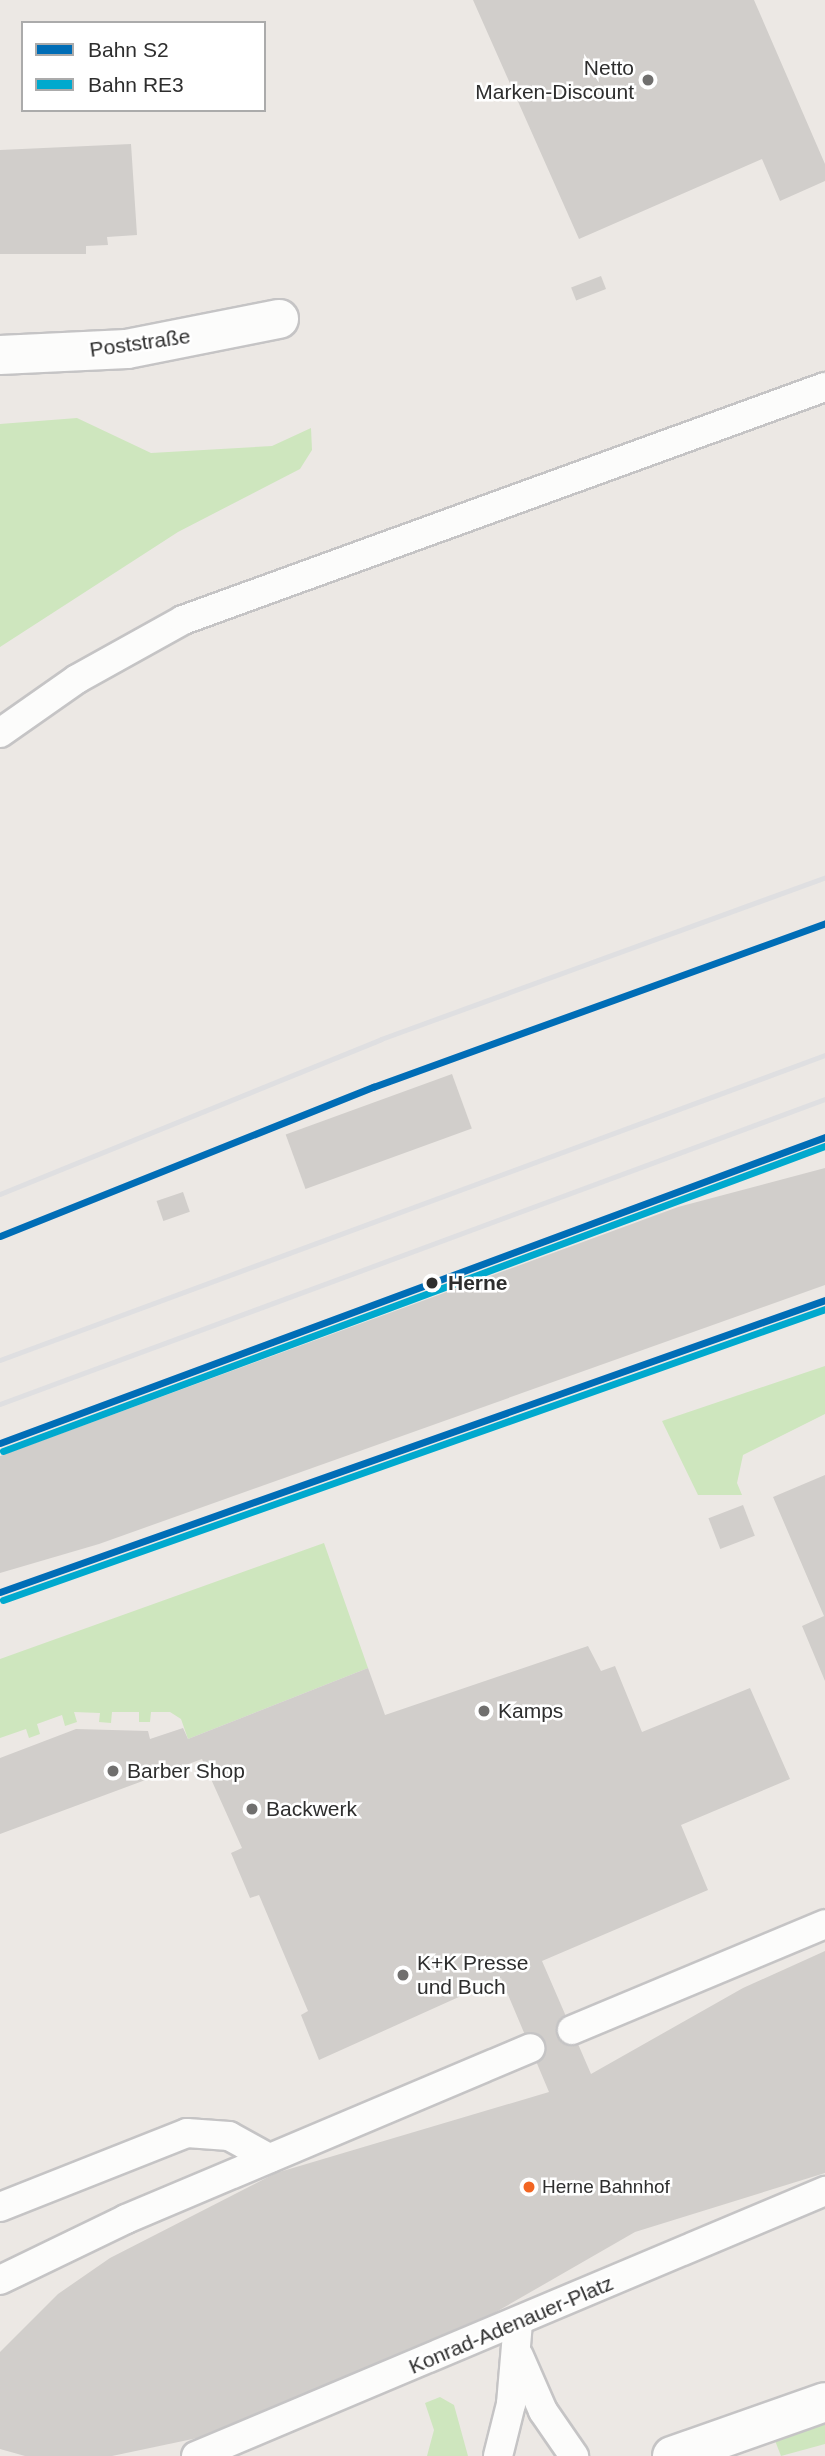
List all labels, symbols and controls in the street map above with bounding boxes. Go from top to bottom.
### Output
legend [21,21,266,112]
text: Bahn S2 [88,38,169,61]
place label: Netto Marken-Discount [475,55,634,105]
marker: Netto Marken-Discount [640,72,656,88]
text: Bahn RE3 [88,73,184,96]
street label: Poststraße [88,323,192,363]
place label: Herne [448,1270,508,1296]
marker: Herne [422,1273,442,1293]
place label: Kamps [498,1698,563,1724]
marker: Kamps [476,1703,492,1719]
place label: Barber Shop [127,1758,245,1784]
marker: Barber Shop [105,1763,121,1779]
place label: Backwerk [266,1796,357,1822]
marker: Backwerk [244,1801,260,1817]
place label: K+K Presse und Buch [417,1950,528,2000]
marker: K+K Presse und Buch [395,1967,411,1983]
place label: Herne Bahnhof [542,2176,670,2198]
marker: Herne Bahnhof [522,2180,536,2194]
street label: Konrad-Adenauer-Platz [405,2271,617,2379]

